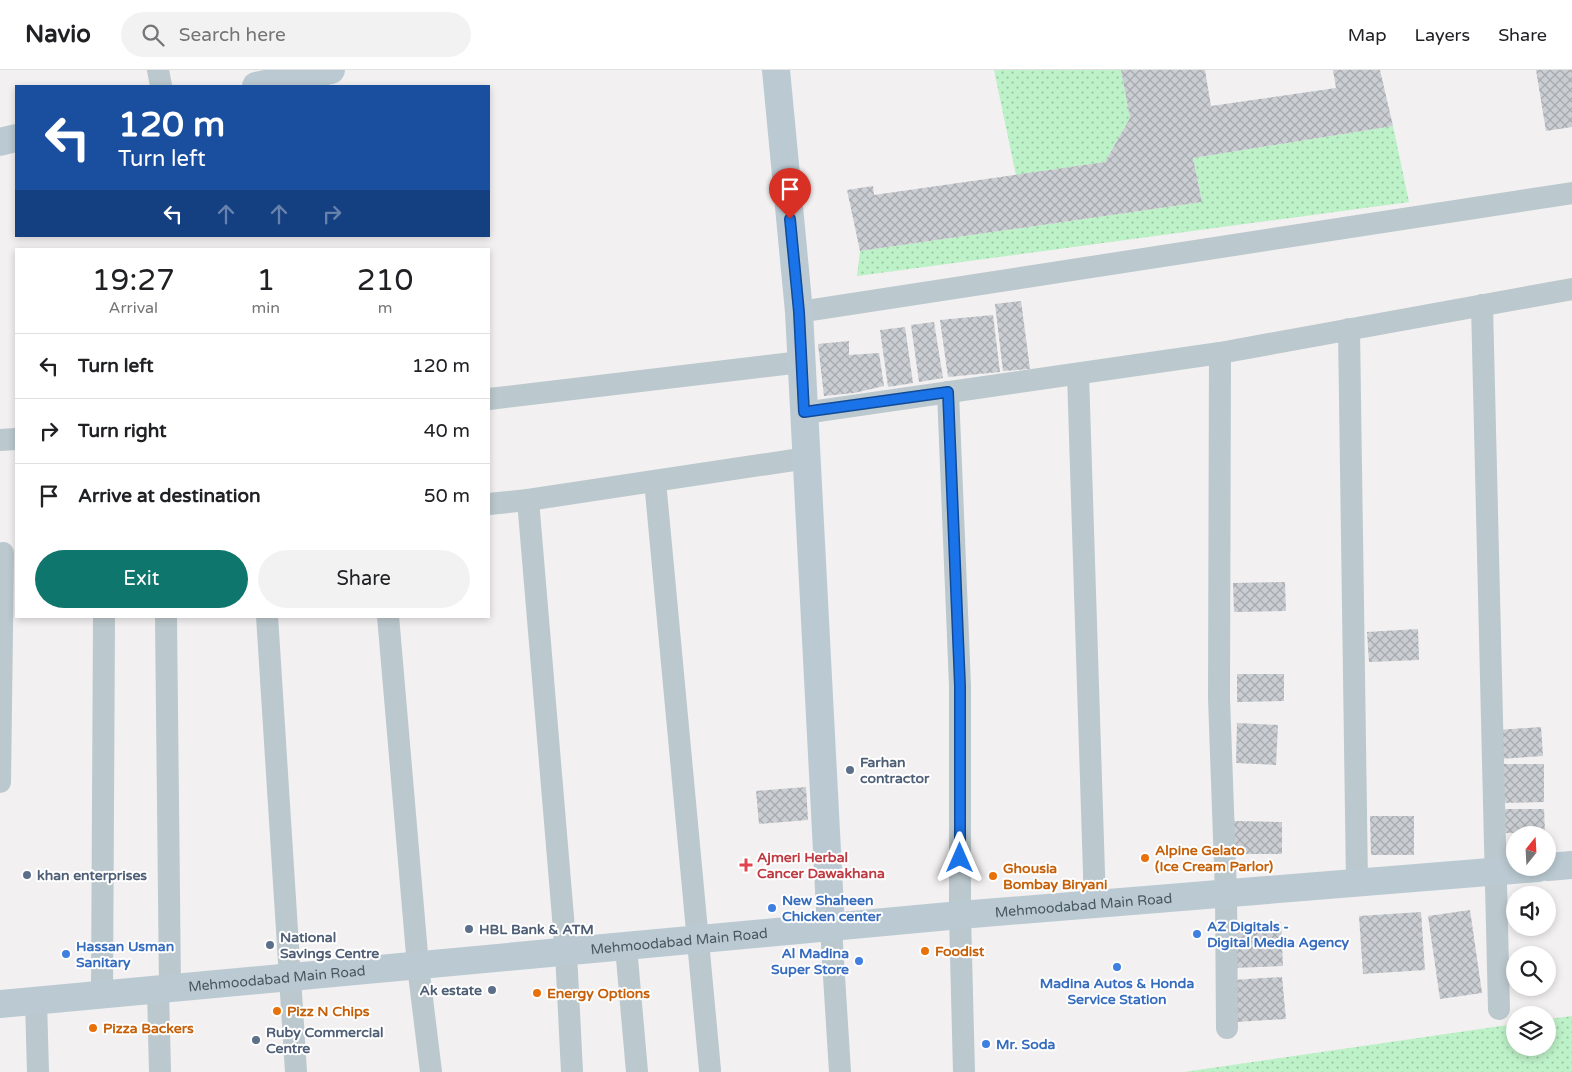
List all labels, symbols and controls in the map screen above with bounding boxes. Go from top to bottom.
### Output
search box [121,12,471,57]
text: Navio [25,20,91,49]
icon: search [139,21,167,49]
text: Search here [179,24,286,46]
text: Map [1348,24,1387,46]
text: Layers [1415,24,1470,46]
text: Share [1498,24,1547,46]
text: 120 m [118,104,225,146]
icon: left [35,105,100,170]
text: Turn left [118,146,206,172]
pin [769,168,811,219]
icon: arrive [776,175,804,203]
icon: left [159,200,187,228]
icon: ahead [212,200,240,228]
icon: ahead [265,200,293,228]
icon: right [318,200,346,228]
text: 19:27 [92,262,175,299]
text: 1 [256,262,275,299]
text: 210 [357,262,413,299]
text: Arrival [109,298,158,318]
text: min [252,298,280,318]
text: m [378,298,392,318]
icon: left [35,352,63,380]
text: Turn left [78,355,154,377]
text: 120 m [412,355,470,377]
icon: right [35,417,63,445]
text: Turn right [78,420,166,442]
text: 40 m [424,420,470,442]
icon: arrive [35,482,63,510]
text: Arrive at destination [78,485,261,507]
text: 50 m [424,485,470,507]
button: Exit [35,550,248,608]
button: Share [258,550,470,608]
place label: Farhan contractor [860,754,930,787]
marker: Farhan contractor [844,764,856,776]
north arrow [1506,826,1556,876]
map controls [1506,826,1556,1056]
position arrow [933,831,985,883]
place label: Alpine Gelato (Ice Cream Parlor) [1155,842,1273,875]
place label: Ajmeri Herbal Cancer Dawakhana [757,849,885,882]
marker: Alpine Gelato (Ice Cream Parlor) [1139,852,1151,864]
marker: Ajmeri Herbal Cancer Dawakhana [739,858,753,872]
place label: Ghousia Bombay Biryani [1003,860,1107,893]
place label: khan enterprises [37,867,147,884]
marker: khan enterprises [21,869,33,881]
marker: Ghousia Bombay Biryani [987,870,999,882]
button: sound [1506,886,1556,936]
street label: Mehmoodabad Main Road [994,889,1173,921]
place label: New Shaheen Chicken center [782,892,882,925]
marker: New Shaheen Chicken center [766,902,778,914]
place label: AZ Digitals - Digital Media Agency [1207,918,1350,951]
place label: HBL Bank & ATM [479,921,594,938]
marker: HBL Bank & ATM [463,923,475,935]
street label: Mehmoodabad Main Road [590,924,768,958]
marker: AZ Digitals - Digital Media Agency [1191,928,1203,940]
place label: National Savings Centre [280,929,379,962]
place label: Hassan Usman Sanitary [76,938,174,971]
marker: National Savings Centre [264,939,276,951]
place label: Foodist [935,943,985,960]
place label: Al Madina Super Store [771,945,849,978]
marker: Foodist [919,945,931,957]
button: search [1506,946,1556,996]
marker: Hassan Usman Sanitary [60,948,72,960]
marker: Al Madina Super Store [853,955,865,967]
marker: Madina Autos & Honda Service Station [1111,961,1123,973]
street label: Mehmoodabad Main Road [187,962,366,995]
place label: Madina Autos & Honda Service Station [1040,975,1194,1008]
place label: Ak estate [420,982,482,999]
marker: Ak estate [486,984,498,996]
place label: Energy Options [547,985,650,1002]
marker: Energy Options [531,987,543,999]
place label: Pizz N Chips [287,1003,370,1020]
marker: Pizz N Chips [271,1005,283,1017]
button: layers [1506,1006,1556,1056]
place label: Pizza Backers [103,1020,194,1037]
marker: Pizza Backers [87,1022,99,1034]
place label: Ruby Commercial Centre [266,1024,384,1057]
marker: Ruby Commercial Centre [250,1034,262,1046]
place label: Mr. Soda [996,1036,1056,1053]
marker: Mr. Soda [980,1038,992,1050]

